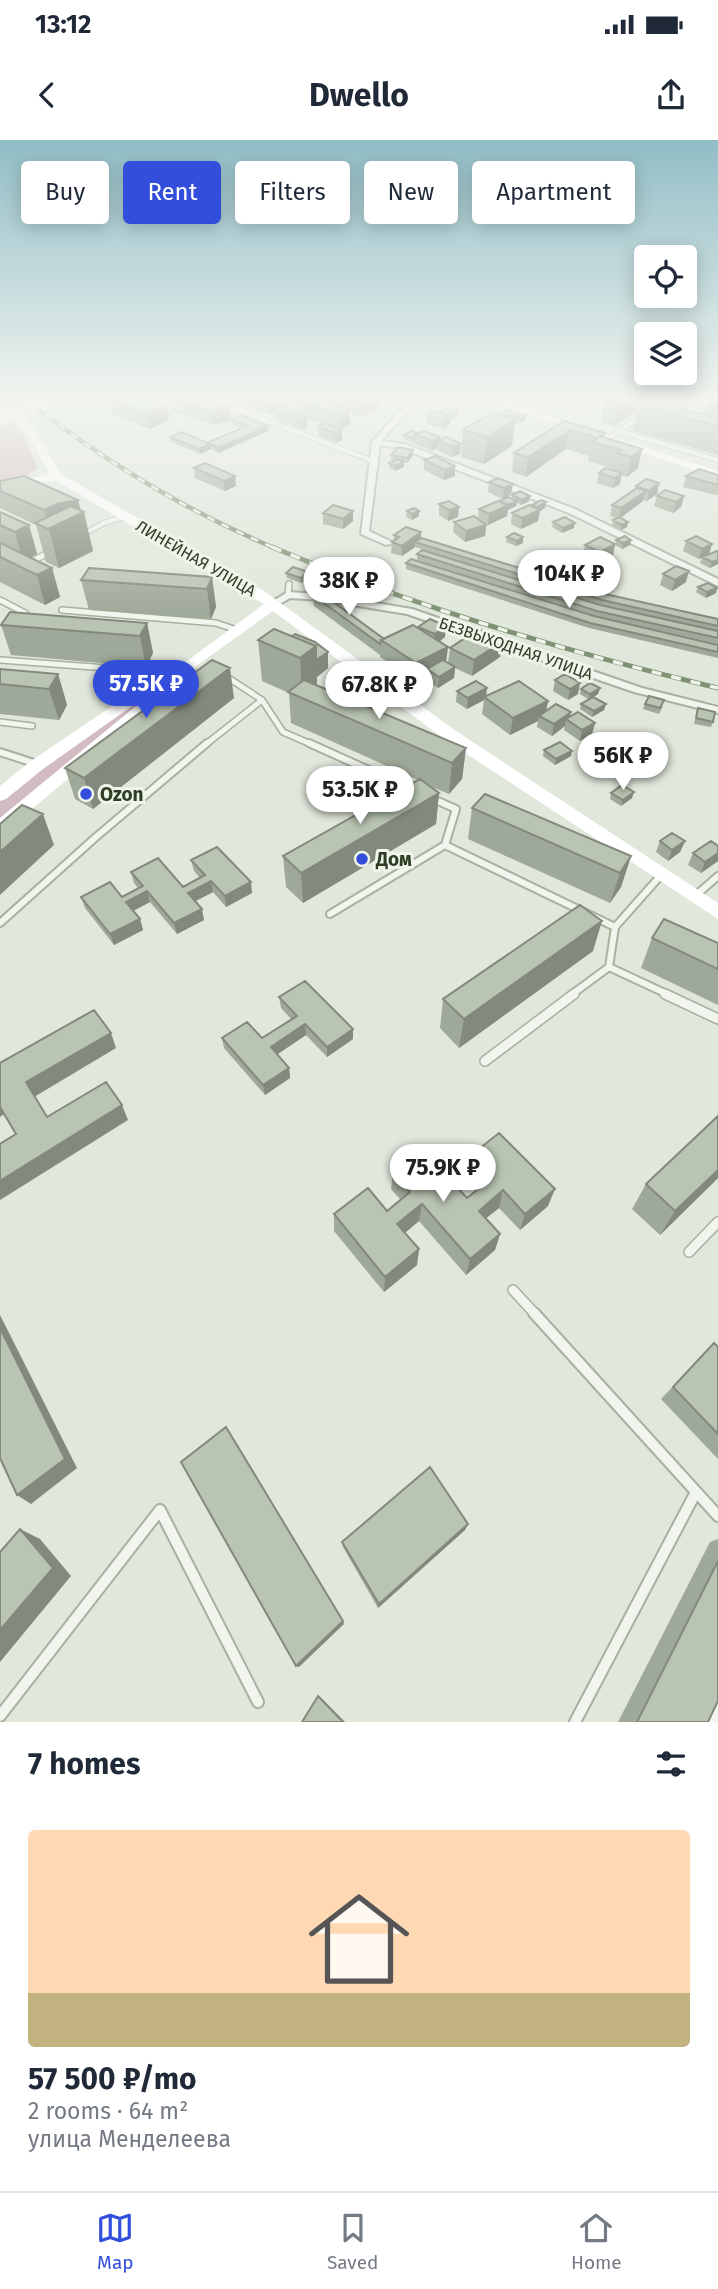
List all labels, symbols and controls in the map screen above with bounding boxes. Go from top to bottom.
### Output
text: 13:12 [35,9,91,40]
icon: back [28,76,66,114]
text: Dwello [309,76,409,114]
icon: share [652,76,690,114]
chip: Buy [21,161,109,224]
chip: Rent [123,161,221,224]
chip: Filters [235,161,350,224]
chip: New [364,161,458,224]
chip: Apartment [472,161,635,224]
map controls [634,245,697,385]
button: locate [634,245,697,308]
button: layers [634,322,697,385]
street label: ЛИНЕЙНАЯ УЛИЦА [132,516,260,601]
pin: 104K ₽ [512,550,626,610]
pin: 38K ₽ [300,558,398,617]
text: 104K ₽ [534,559,604,587]
text: 38K ₽ [319,566,379,594]
street label: БЕЗВЫХОДНАЯ УЛИЦА [436,613,596,684]
pin: 57.5K ₽ [81,660,211,720]
pin: 67.8K ₽ [314,662,444,721]
text: 57.5K ₽ [109,669,183,697]
text: 67.8K ₽ [341,670,417,698]
pin: 56K ₽ [574,732,672,792]
text: 56K ₽ [594,741,653,769]
pin: 53.5K ₽ [295,766,425,826]
text: 53.5K ₽ [322,775,398,803]
place label: Ozon [100,783,144,806]
marker: Ozon [78,786,94,802]
place label: Дом [375,848,412,871]
marker: Дом [354,851,370,867]
pin: 75.9K ₽ [378,1144,508,1204]
text: 75.9K ₽ [406,1153,480,1181]
icon: filters [652,1745,690,1783]
text: 7 homes [28,1746,140,1782]
icon: home [296,1876,422,2002]
text: 57 500 ₽/mo [28,2061,197,2097]
text: 2 rooms · 64 m² [28,2097,188,2125]
text: улица Менделеева [28,2125,231,2153]
tab: Map [96,2209,134,2274]
tab: Saved [327,2209,378,2274]
tab: Home [571,2209,622,2274]

